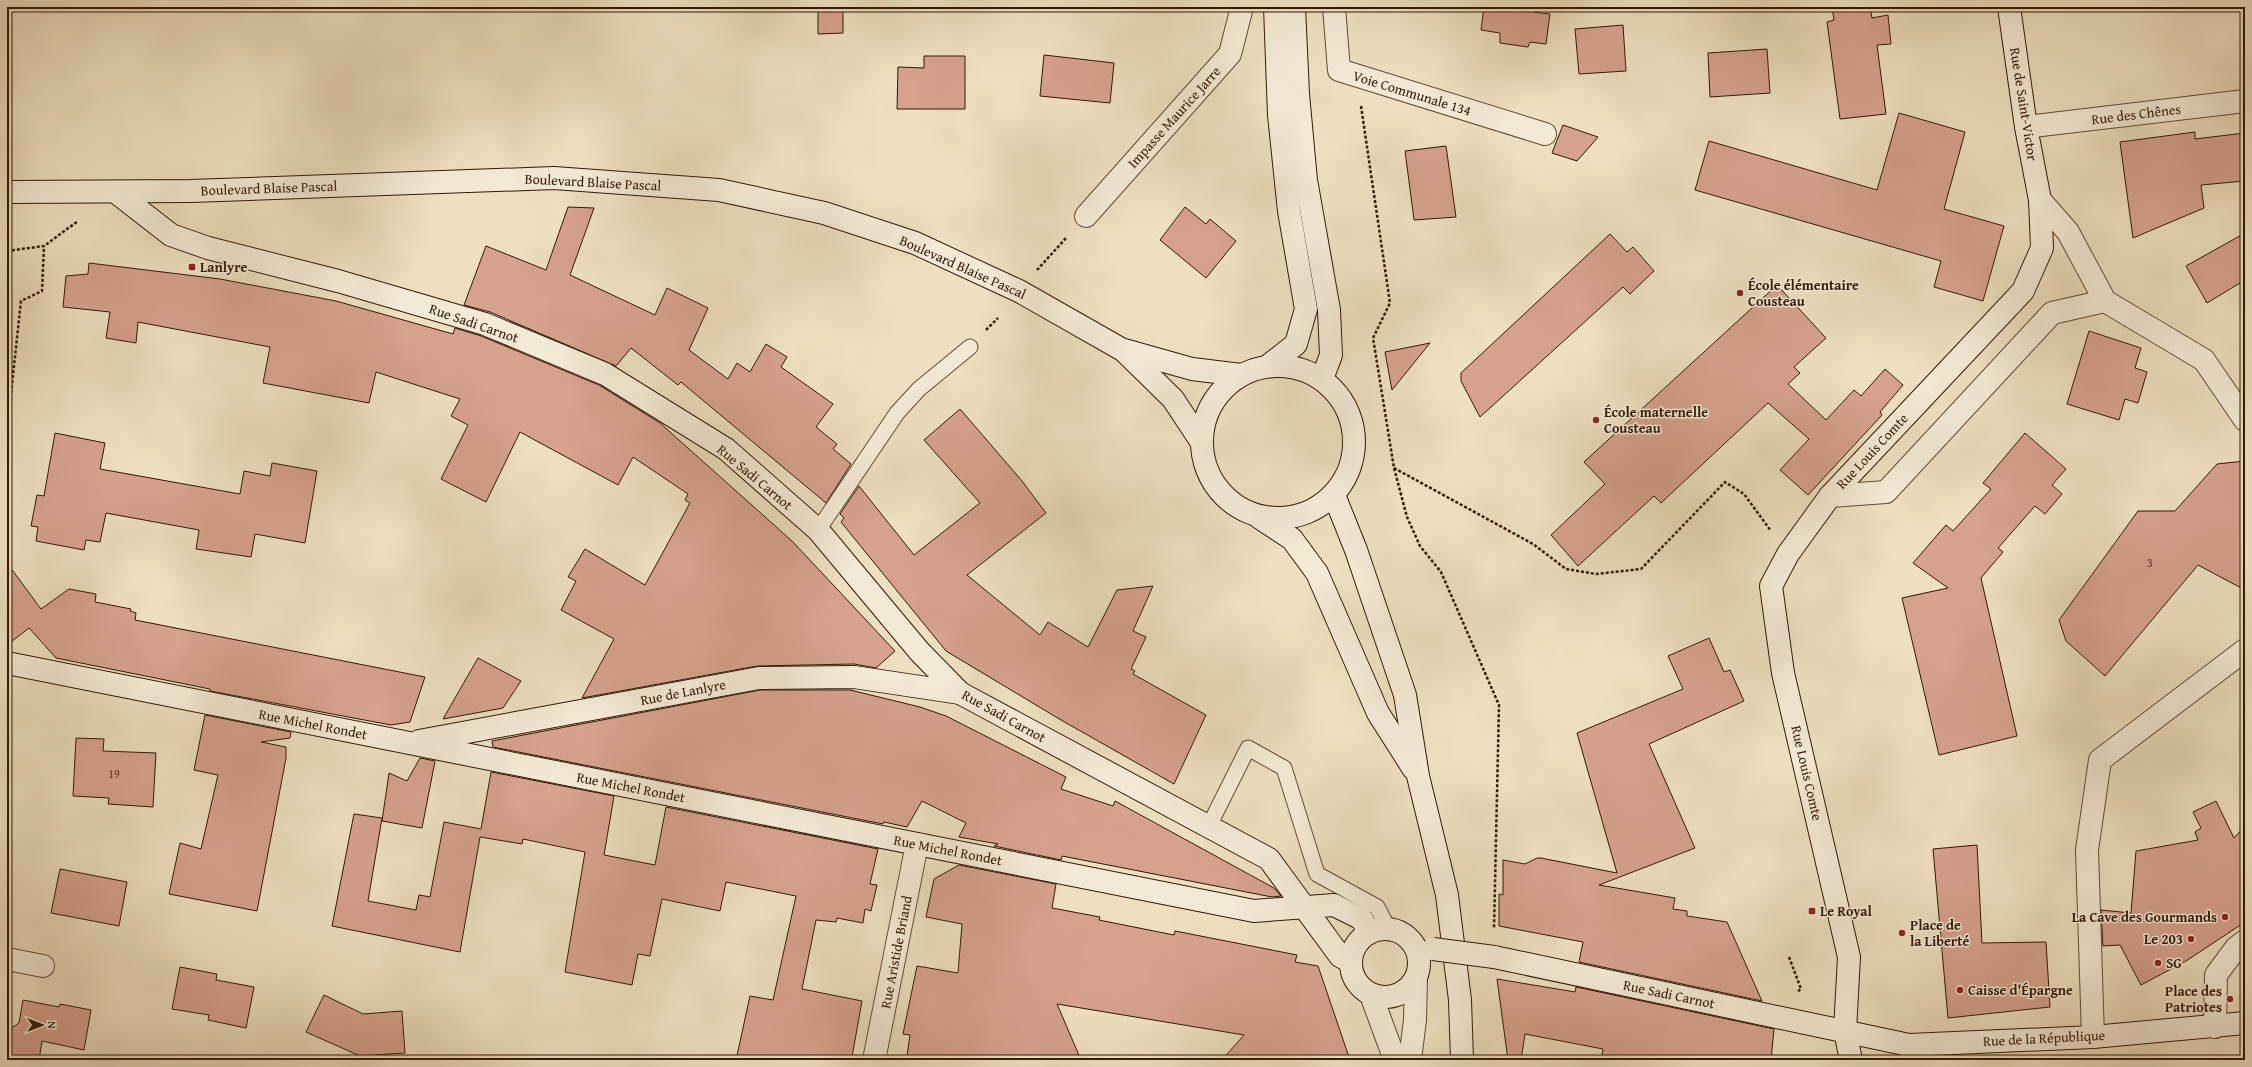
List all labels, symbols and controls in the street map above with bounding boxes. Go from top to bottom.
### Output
street label: Rue de Saint-Victor [2005,46,2043,162]
street label: Impasse Maurice Jarre [1123,61,1225,172]
street label: Voie Communale 134 [1350,66,1474,121]
street label: Rue des Chênes [2090,99,2182,129]
street label: Boulevard Blaise Pascal [524,168,662,196]
street label: Boulevard Blaise Pascal [200,176,338,200]
street label: Boulevard Blaise Pascal [896,230,1030,304]
place label: Lanlyre [200,257,247,277]
marker: Lanlyre [187,262,197,272]
place label: École élémentaire Cousteau [1748,275,1859,311]
marker: École élémentaire Cousteau [1735,288,1745,298]
street label: Rue Sadi Carnot [427,298,521,348]
place label: École maternelle Cousteau [1604,402,1708,438]
street label: Rue Louis Comte [1832,408,1913,493]
marker: École maternelle Cousteau [1591,415,1601,425]
street label: Rue Sadi Carnot [713,439,797,515]
house number: 3 [2147,554,2153,571]
street label: Rue de Lanlyre [639,674,728,710]
street label: Rue Sadi Carnot [958,685,1050,747]
street label: Rue Michel Rondet [257,704,369,744]
street label: Rue Louis Comte [1786,723,1828,823]
house number: 19 [108,765,120,782]
street label: Rue Michel Rondet [575,767,687,807]
street label: Rue Michel Rondet [892,830,1004,870]
street label: Rue Aristide Briand [875,893,917,1010]
place label: Le Royal [1820,901,1873,921]
marker: Le Royal [1807,906,1817,916]
place label: La Cave des Gourmands [2072,907,2217,927]
marker: La Cave des Gourmands [2220,912,2230,922]
place label: Place de la Liberté [1910,915,1969,951]
marker: Place de la Liberté [1897,928,1907,938]
place label: Le 203 [2144,929,2183,949]
marker: Le 203 [2186,934,2196,944]
place label: SG [2166,953,2182,973]
marker: SG [2153,958,2163,968]
street label: Rue Sadi Carnot [1621,975,1717,1013]
place label: Caisse d'Épargne [1968,980,2073,1000]
place label: Place des Patriotes [2165,981,2222,1017]
marker: Caisse d'Épargne [1955,985,1965,995]
marker: Place des Patriotes [2225,994,2235,1004]
north arrow [22,1005,62,1045]
text: N [44,1021,60,1029]
street label: Rue de la République [1982,1025,2106,1051]

